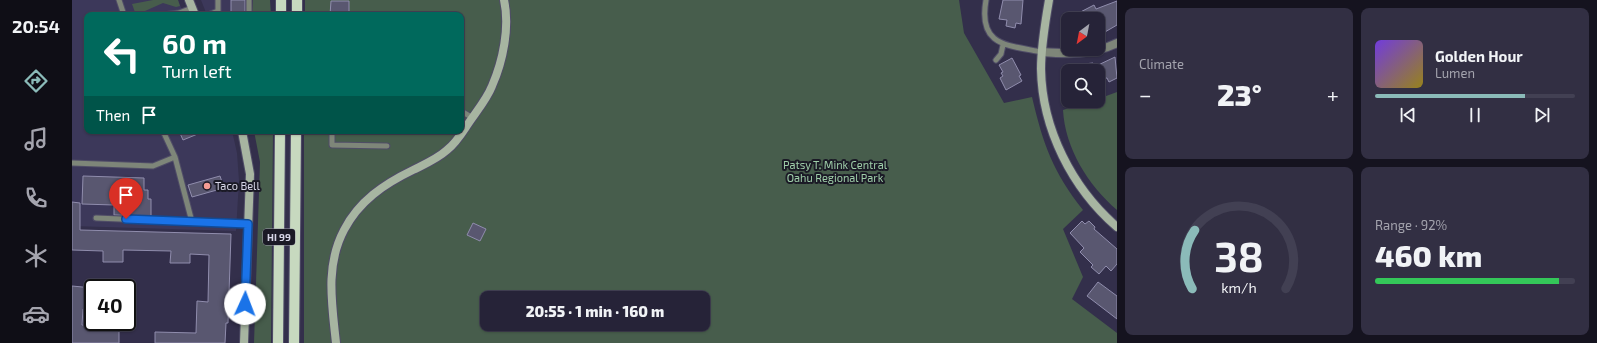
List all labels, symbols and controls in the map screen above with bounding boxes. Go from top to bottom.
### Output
north arrow [1061,12,1105,56]
map controls [1061,12,1105,108]
text: 20:54 [12,15,60,37]
text: 60 m [162,26,227,60]
icon: left [96,28,148,80]
text: Golden Hour [1435,47,1523,65]
text: Climate [1139,56,1184,72]
text: Turn left [162,60,232,82]
button: search [1061,64,1105,108]
text: Lumen [1435,65,1475,81]
icon: directions [22,67,50,95]
text: 23° [1217,76,1262,112]
text: − [1139,81,1152,107]
text: + [1327,81,1339,107]
icon: arrive [138,104,160,126]
icon: previous [1397,104,1419,126]
icon: pause [1464,104,1486,126]
icon: next [1531,104,1553,126]
text: Then [96,106,130,124]
icon: music [22,125,50,153]
park label: Patsy T. Mink Central Oahu Regional Park [783,158,888,184]
pin [109,178,143,219]
place label: Taco Bell [215,179,260,192]
marker: Taco Bell [202,181,212,191]
icon: phone [22,184,50,212]
icon: arrive [115,184,137,206]
text: Range · 92% [1375,217,1447,233]
road number: HI 99 [263,229,295,245]
text: 38 [1214,230,1264,280]
text: 460 km [1375,237,1482,273]
icon: climate [22,242,50,270]
text: km/h [1221,278,1257,295]
speed limit sign: 40 [84,279,136,331]
position arrow [224,283,266,325]
icon: car [22,300,50,328]
text: 20:55 · 1 min · 160 m [526,302,664,320]

